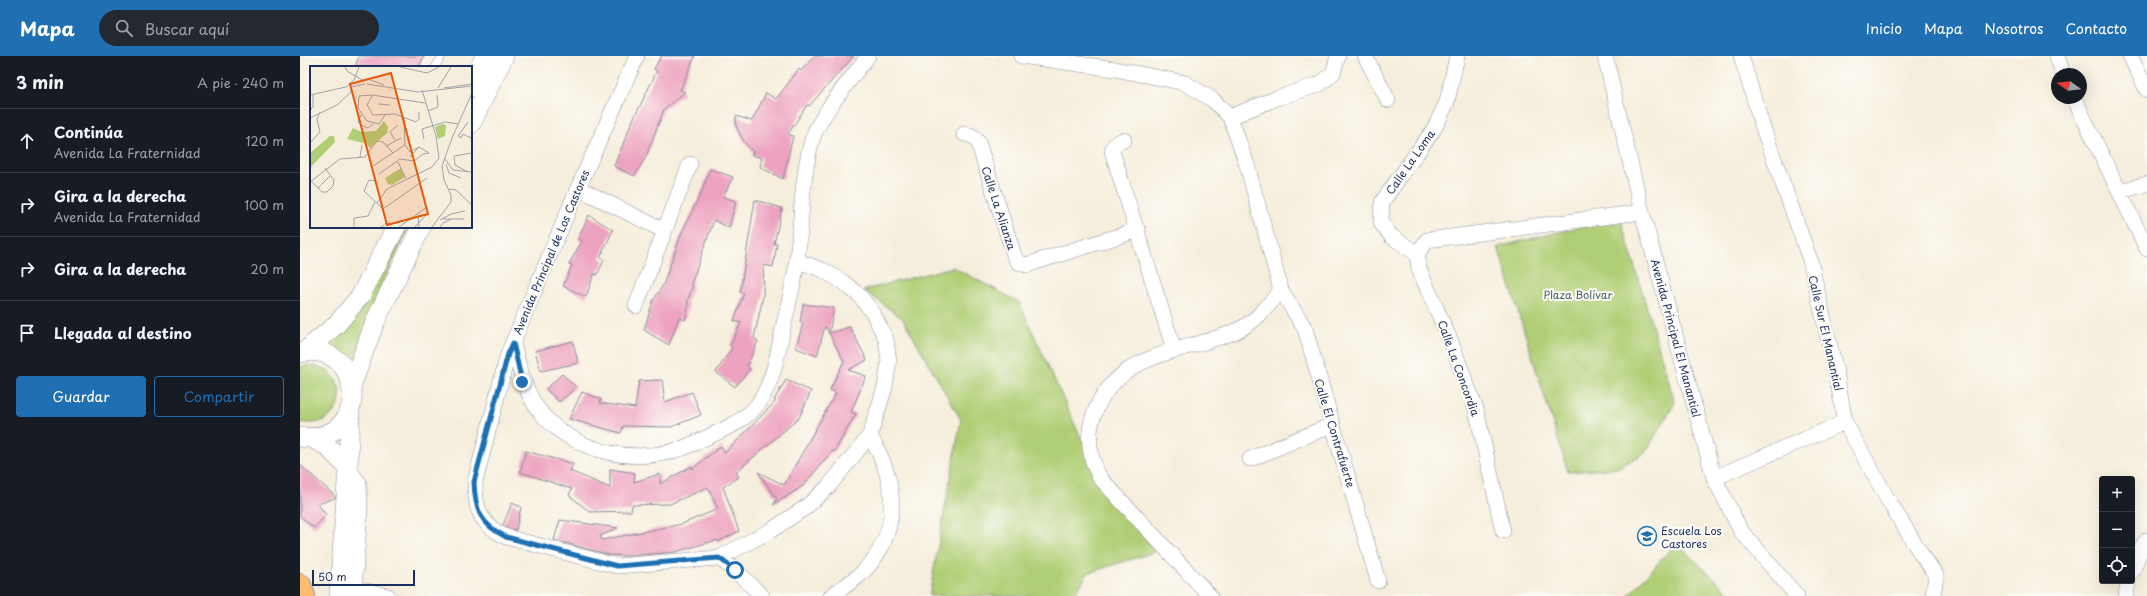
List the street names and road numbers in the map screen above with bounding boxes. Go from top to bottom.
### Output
street label: Calle La Loma [1381,126,1439,198]
street label: Calle La Alianza [977,164,1021,252]
street label: Avenida Principal de Los Castores [508,167,594,337]
street label: Avenida Principal El Manantial [1647,257,1705,419]
street label: Calle Sur El Manantial [1804,273,1848,393]
street label: Calle La Concordia [1434,318,1484,418]
street label: Calle El Contrafuerte [1310,376,1360,490]

